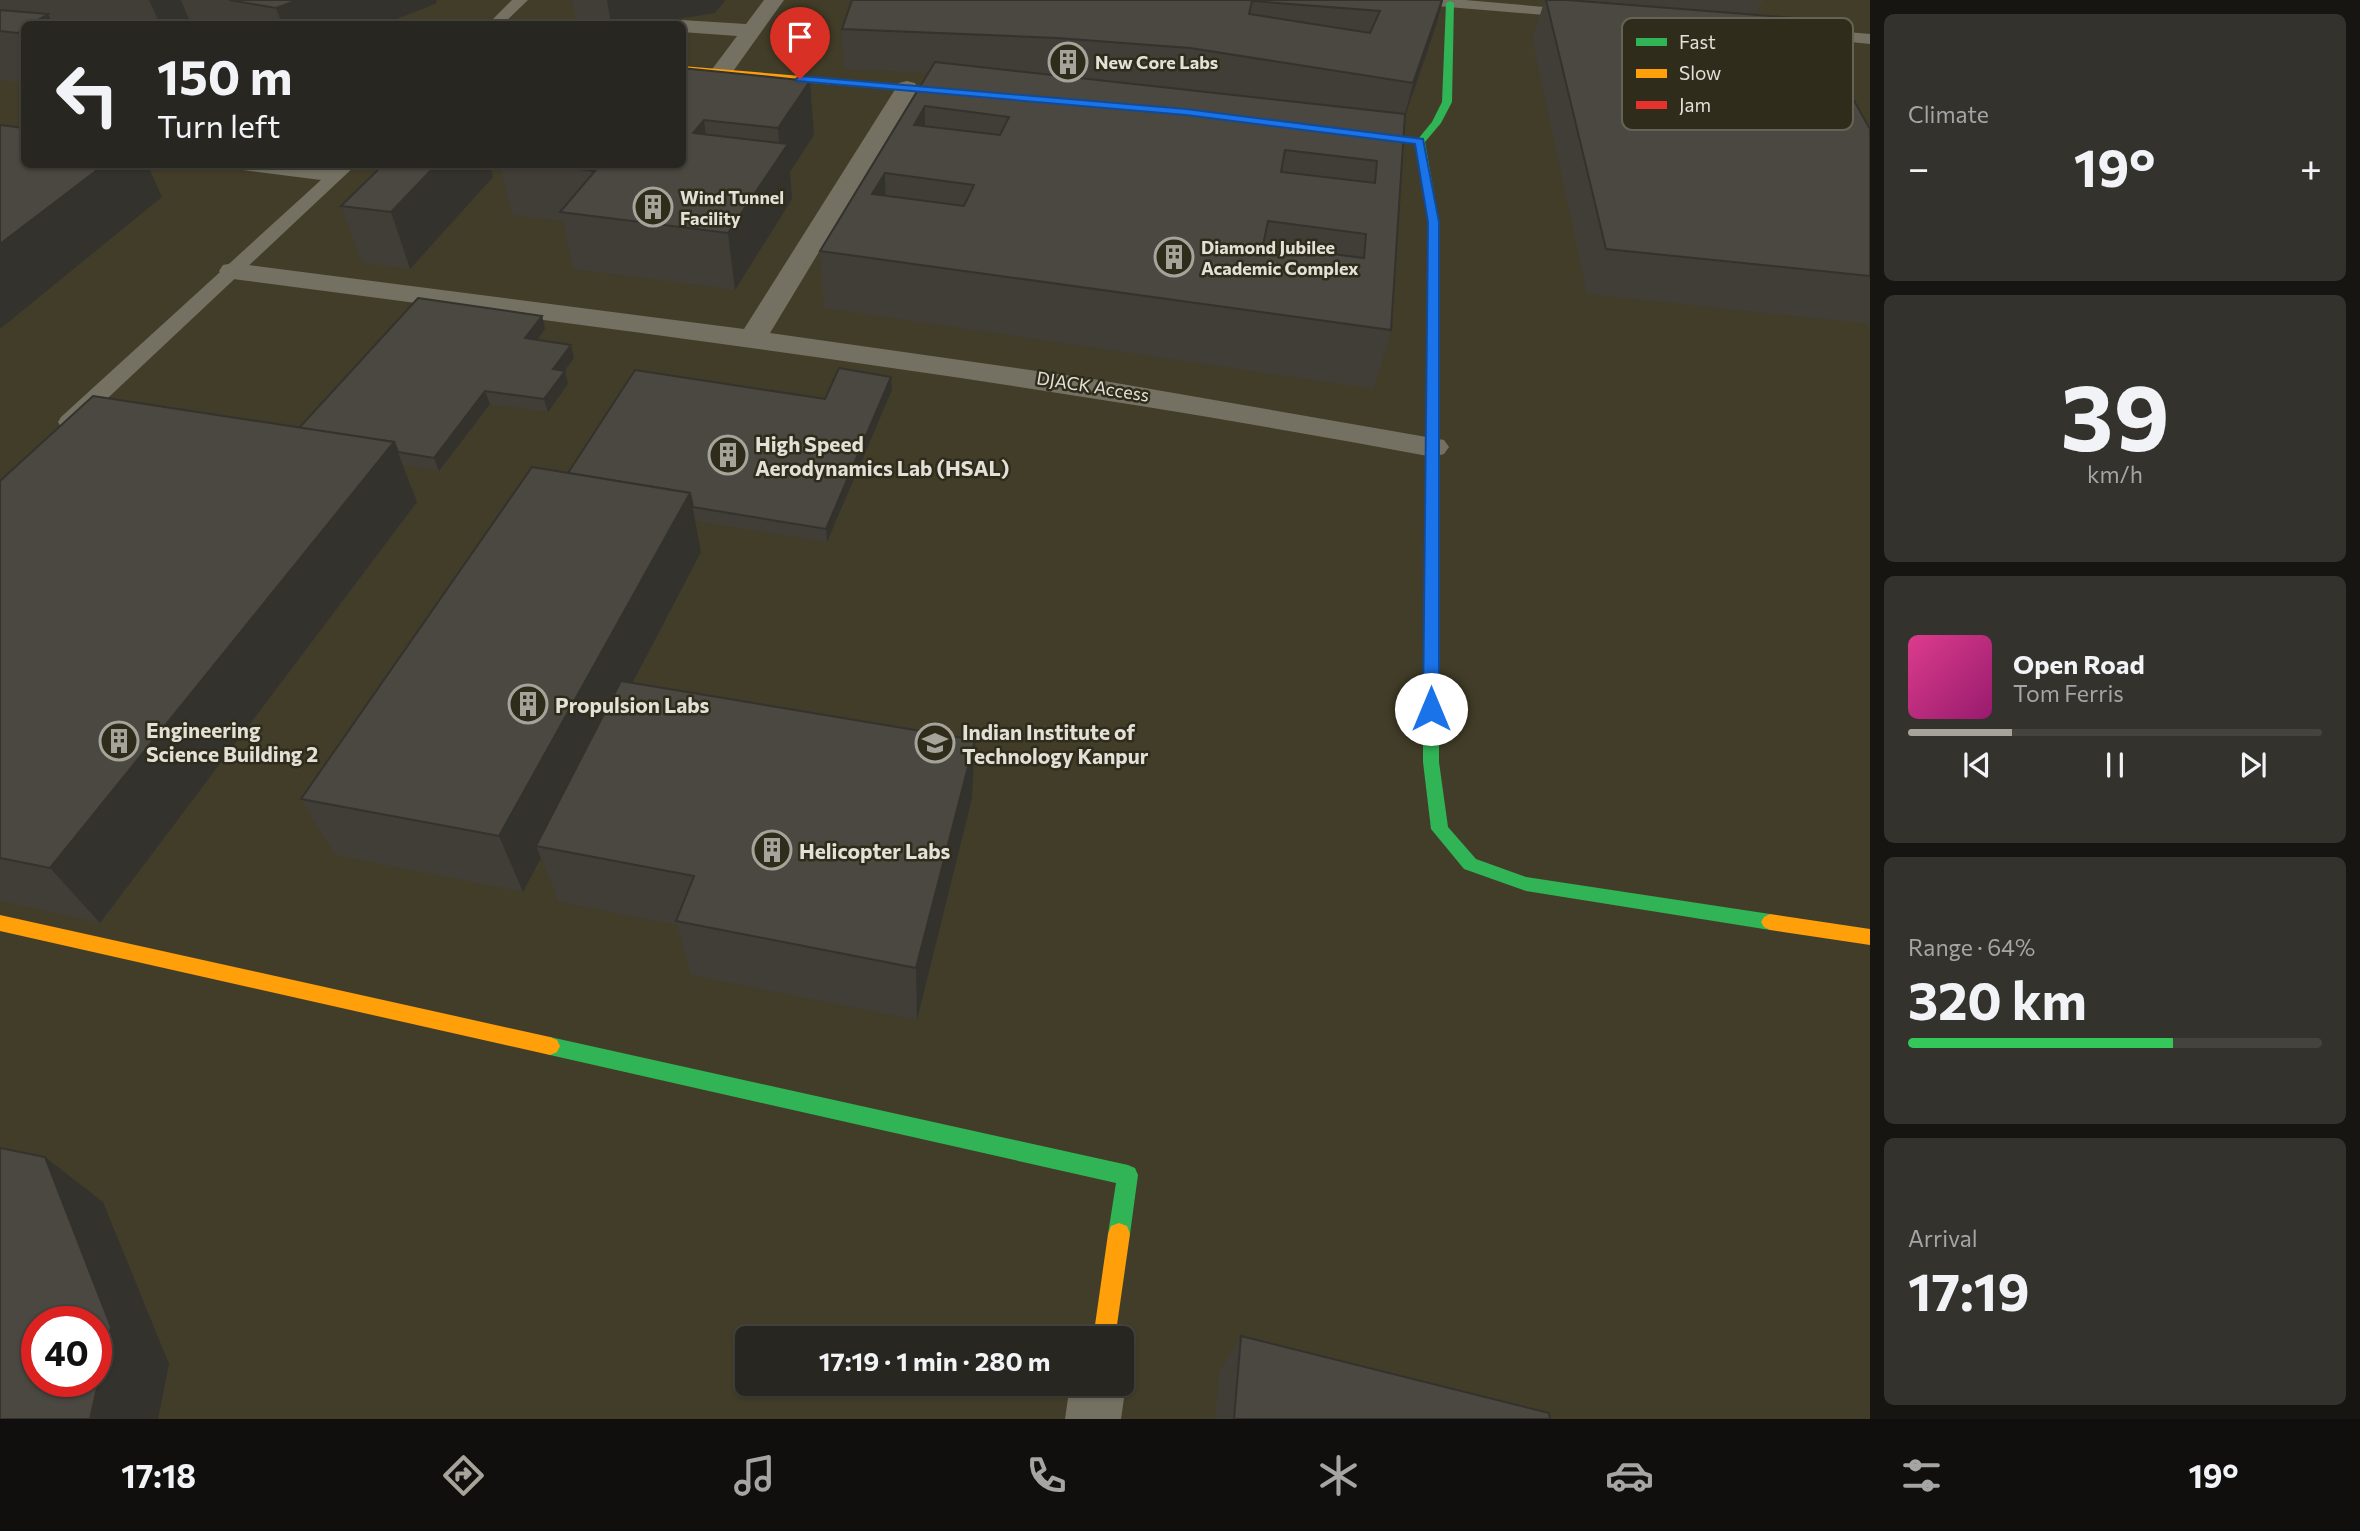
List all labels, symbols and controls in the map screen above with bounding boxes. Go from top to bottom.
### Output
pin [770,7,830,79]
icon: arrive [781,18,819,56]
legend [1622,18,1853,130]
text: Fast [1679,30,1716,53]
building icon: New Core Labs [1047,41,1089,83]
text: 150 m [157,45,292,105]
icon: left [42,49,133,140]
place label: New Core Labs [1095,51,1218,73]
text: Slow [1679,61,1721,84]
text: Jam [1679,93,1711,116]
text: Climate [1908,100,1989,128]
text: Turn left [157,105,281,145]
text: 19° [2074,134,2155,198]
text: − [1908,143,1930,190]
text: + [2300,143,2322,190]
building icon: Wind Tunnel Facility [632,186,674,228]
place label: Wind Tunnel Facility [680,186,784,229]
building icon: Diamond Jubilee Academic Complex [1153,236,1195,278]
place label: Diamond Jubilee Academic Complex [1201,236,1359,279]
text: 39 [2060,358,2170,470]
street label: DJACK Access [1035,366,1151,406]
place label: High Speed Aerodynamics Lab (HSAL) [755,431,1009,480]
building icon: High Speed Aerodynamics Lab (HSAL) [707,434,749,476]
text: km/h [2087,460,2143,488]
text: Open Road [2013,648,2145,679]
position arrow [1394,672,1468,746]
text: Tom Ferris [2013,679,2124,707]
building icon: Propulsion Labs [507,683,549,725]
place label: Propulsion Labs [555,692,710,717]
place label: Engineering Science Building 2 [146,717,318,766]
place label: Indian Institute of Technology Kanpur [962,719,1149,768]
building icon: Engineering Science Building 2 [98,720,140,762]
school or university icon: Indian Institute of Technology Kanpur [914,722,956,764]
icon: previous [1958,746,1996,784]
icon: pause [2096,746,2134,784]
icon: next [2234,746,2272,784]
building icon: Helicopter Labs [751,829,793,871]
place label: Helicopter Labs [799,838,950,863]
text: Range · 64% [1908,933,2035,961]
text: 320 km [1908,967,2087,1031]
text: Arrival [1908,1224,1978,1252]
text: 17:19 [1908,1258,2029,1322]
speed limit sign: 40 [21,1306,112,1397]
text: 17:19 · 1 min · 280 m [819,1345,1050,1376]
icon: directions [439,1451,488,1500]
icon: music [730,1451,779,1500]
icon: phone [1022,1451,1071,1500]
icon: climate [1314,1451,1363,1500]
icon: car [1605,1451,1654,1500]
icon: filters [1897,1451,1946,1500]
text: 17:18 [121,1455,196,1495]
text: 19° [2188,1455,2239,1495]

